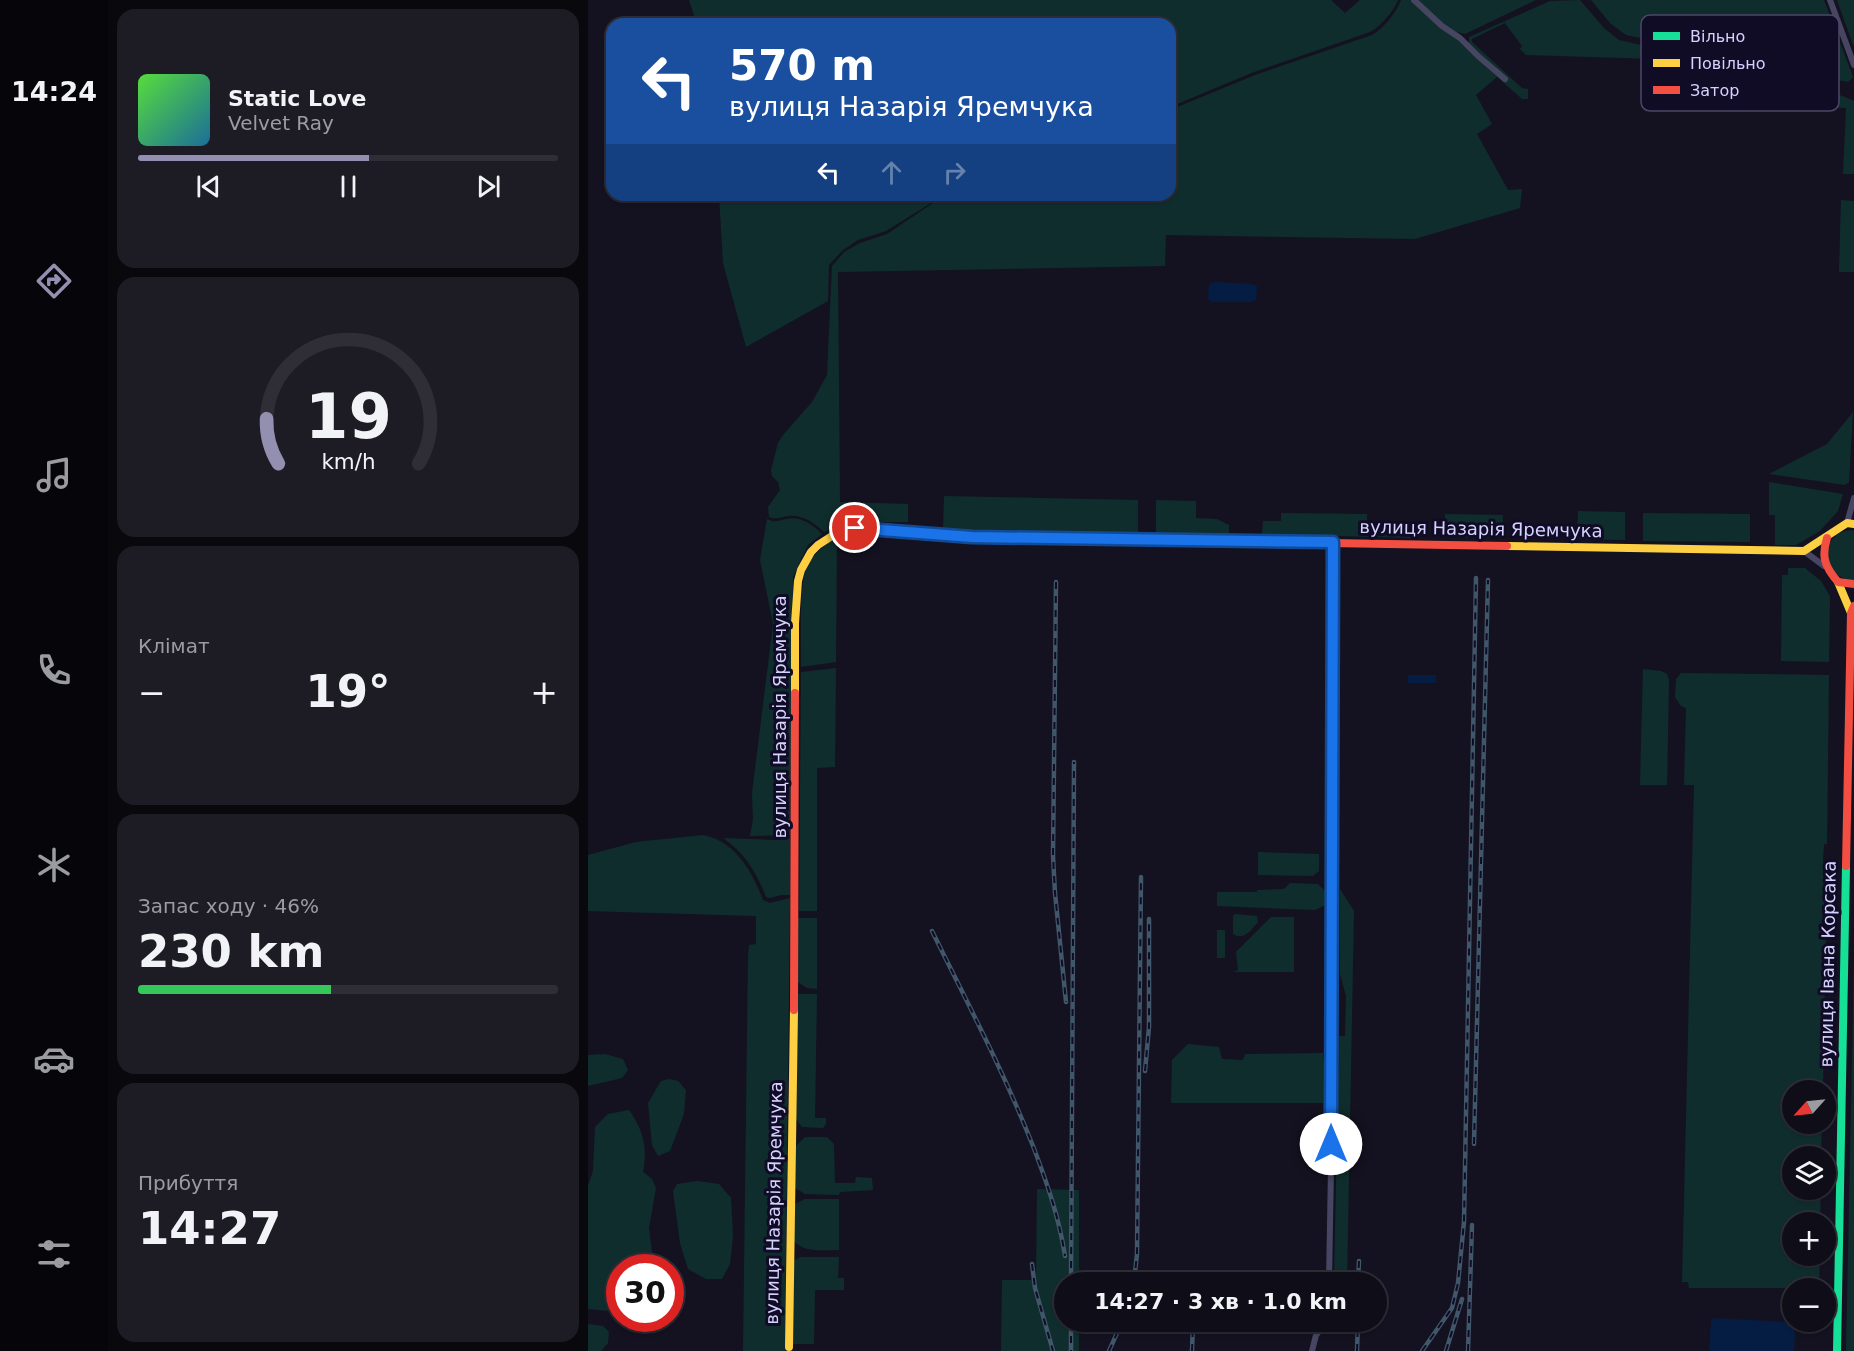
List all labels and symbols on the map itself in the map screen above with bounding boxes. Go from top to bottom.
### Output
legend [1641,15,1839,111]
text: Вільно [1690,27,1745,46]
text: Повільно [1690,54,1766,73]
text: Затор [1690,81,1739,100]
pin [829,502,880,553]
street label: вулиця Назарія Яремчука [1359,516,1603,541]
street label: вулиця Назарія Яремчука [769,595,790,839]
street label: вулиця Івана Корсака [1815,860,1840,1068]
north arrow [1782,1080,1836,1134]
street label: вулиця Назарія Яремчука [761,1081,786,1325]
position arrow [1299,1112,1363,1176]
speed limit sign: 30 [606,1254,684,1332]

